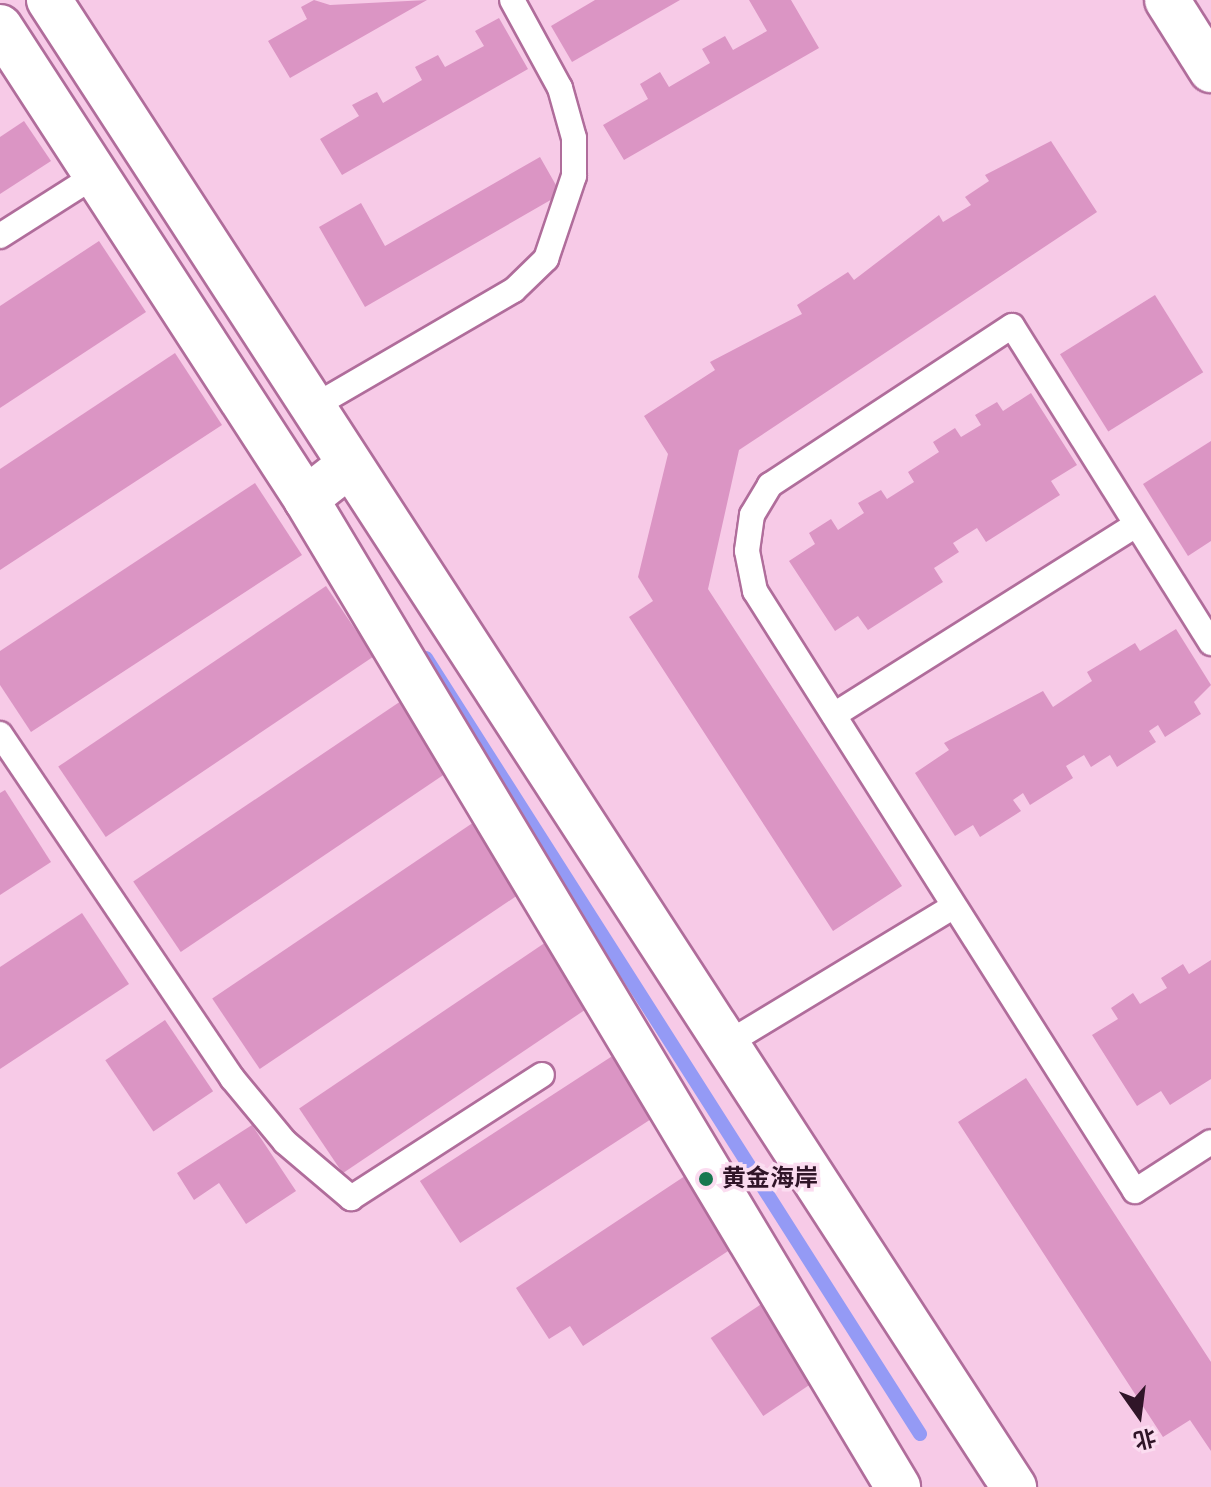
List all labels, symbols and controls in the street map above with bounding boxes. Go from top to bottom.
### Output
place label: 黄金海岸 [722,1165,818,1193]
marker: 黄金海岸 [697,1170,715,1188]
north arrow [1099,1375,1179,1455]
text: 北 [1130,1420,1159,1456]

